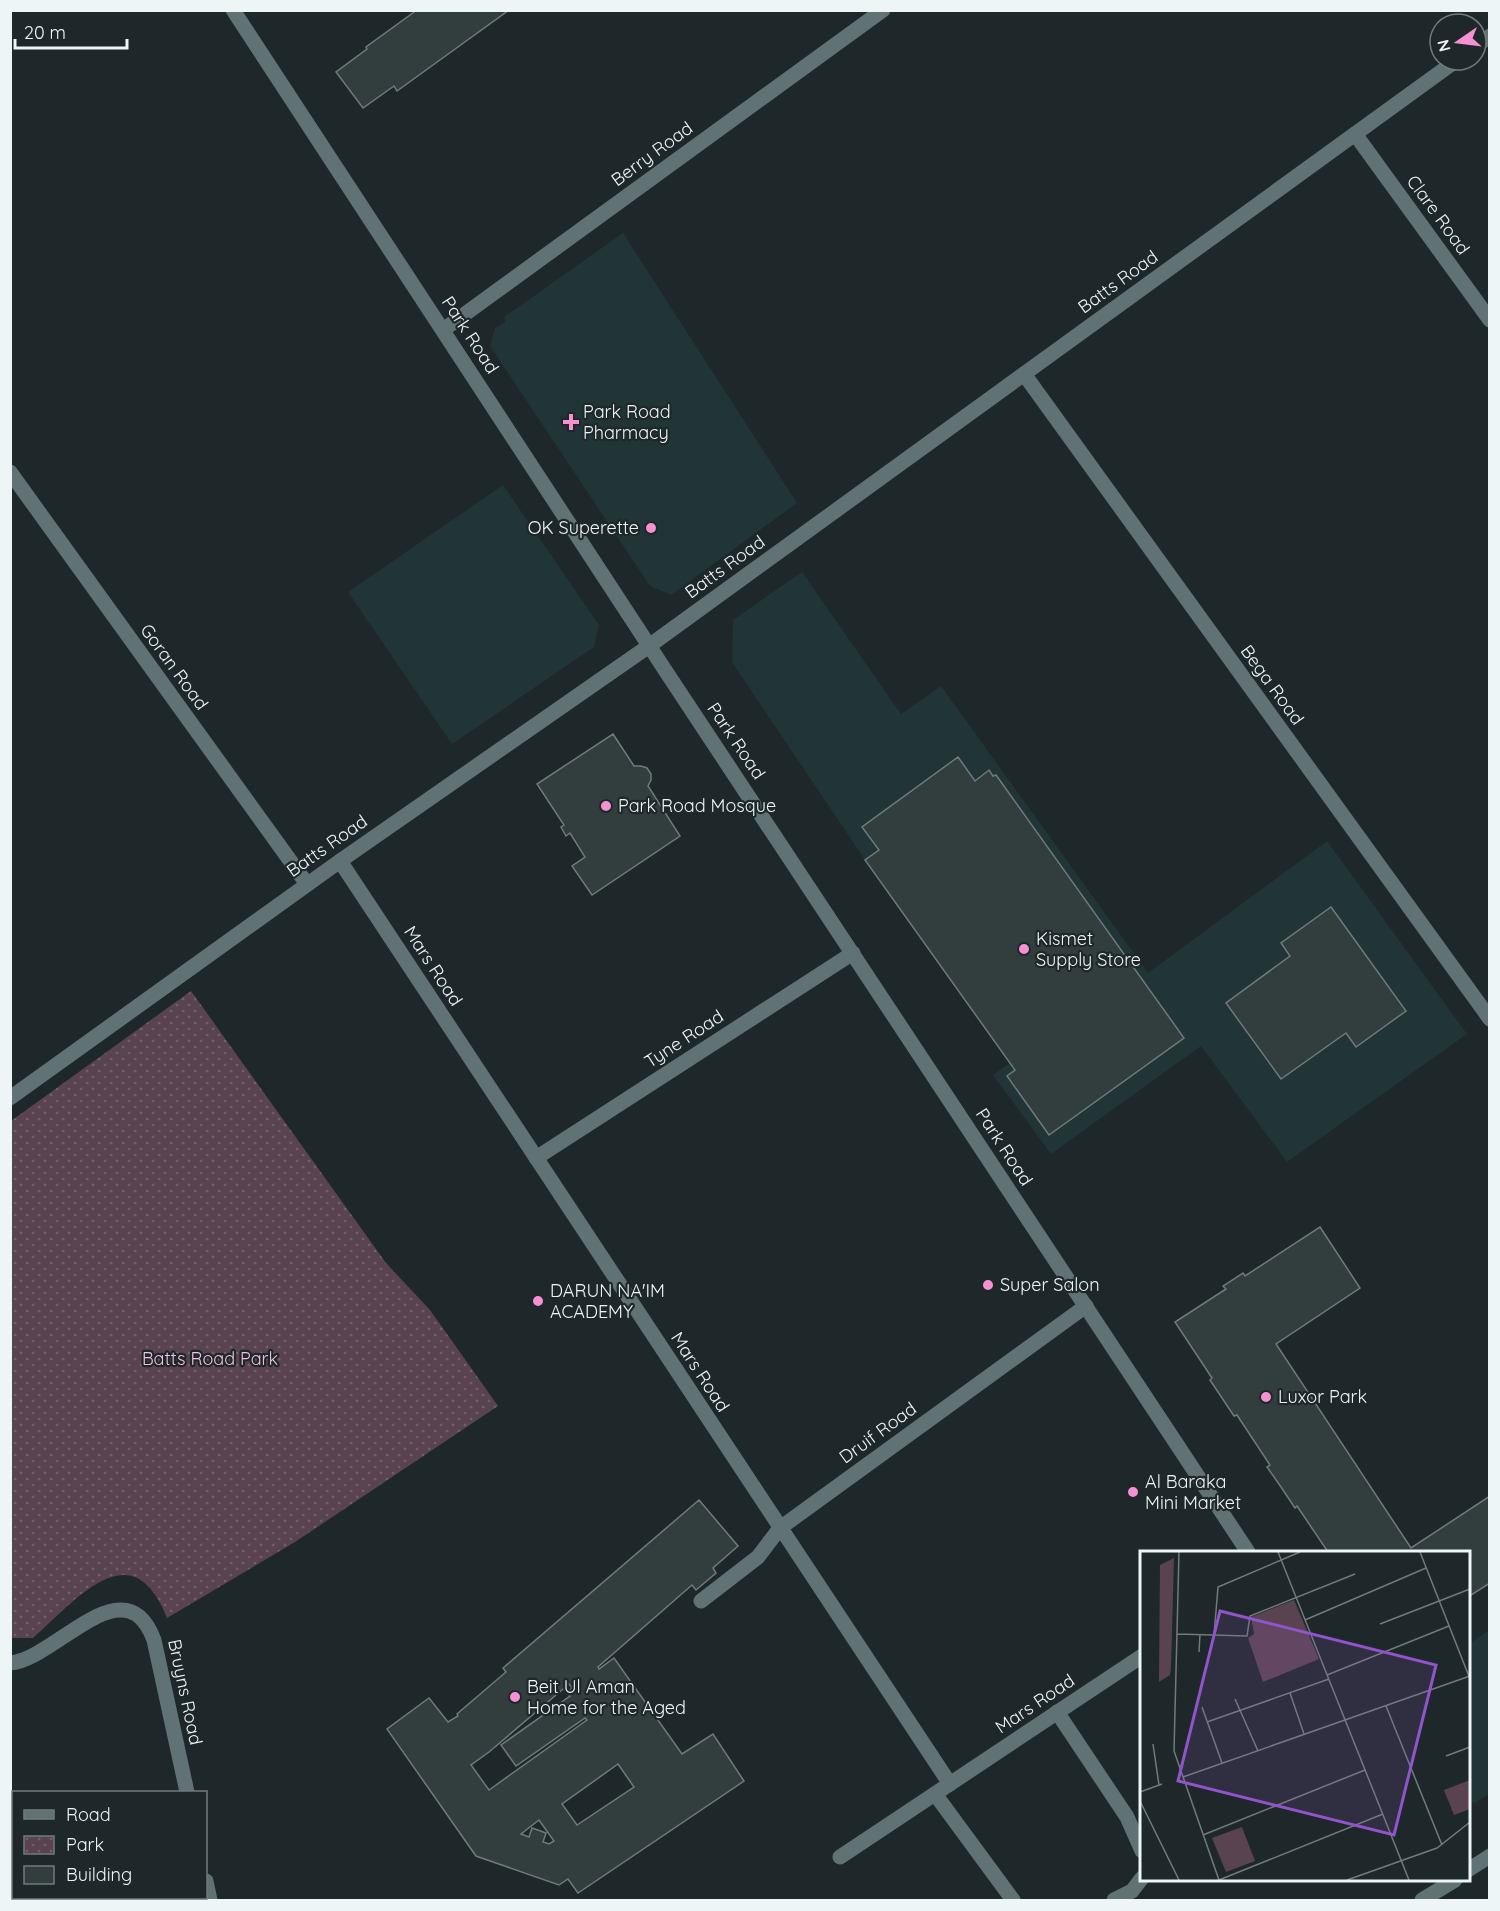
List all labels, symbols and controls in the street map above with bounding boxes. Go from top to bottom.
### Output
scale bar [15,12,128,50]
north arrow [1428,12,1488,72]
text: 20 m [24,21,66,44]
text: N [1432,38,1455,54]
street label: Berry Road [606,116,697,191]
street label: Clare Road [1402,170,1475,259]
street label: Batts Road [1073,245,1162,318]
street label: Park Road [437,292,504,378]
place label: Park Road Pharmacy [583,400,671,444]
marker: Park Road Pharmacy [564,415,578,429]
place label: OK Superette [528,516,639,539]
marker: OK Superette [644,521,658,535]
street label: Batts Road [680,530,769,603]
street label: Goran Road [135,619,213,714]
street label: Bega Road [1236,640,1309,729]
street label: Park Road [702,698,770,783]
place label: Park Road Mosque [618,794,776,817]
marker: Park Road Mosque [599,799,613,813]
street label: Batts Road [282,809,371,882]
street label: Mars Road [399,921,468,1010]
place label: Kismet Supply Store [1036,927,1141,971]
marker: Kismet Supply Store [1017,942,1031,956]
street label: Tyne Road [640,1005,728,1073]
street label: Park Road [971,1104,1038,1190]
place label: Super Salon [1000,1273,1100,1296]
marker: Super Salon [981,1278,995,1292]
place label: DARUN NA'IM ACADEMY [550,1279,665,1323]
marker: DARUN NA'IM ACADEMY [531,1294,545,1308]
street label: Mars Road [666,1327,735,1416]
park label: Batts Road Park [142,1347,278,1370]
place label: Luxor Park [1278,1385,1367,1408]
marker: Luxor Park [1259,1390,1273,1404]
street label: Druif Road [835,1397,921,1468]
place label: Al Baraka Mini Market [1145,1470,1241,1514]
marker: Al Baraka Mini Market [1126,1485,1140,1499]
inset map [1140,1551,1470,1881]
street label: Bruyns Road [163,1637,208,1747]
street label: Mars Road [991,1669,1079,1738]
place label: Beit Ul Aman Home for the Aged [527,1675,686,1719]
marker: Beit Ul Aman Home for the Aged [508,1690,522,1704]
legend [12,1791,207,1899]
text: Road [66,1803,111,1826]
text: Park [66,1833,104,1856]
text: Building [66,1863,132,1886]

